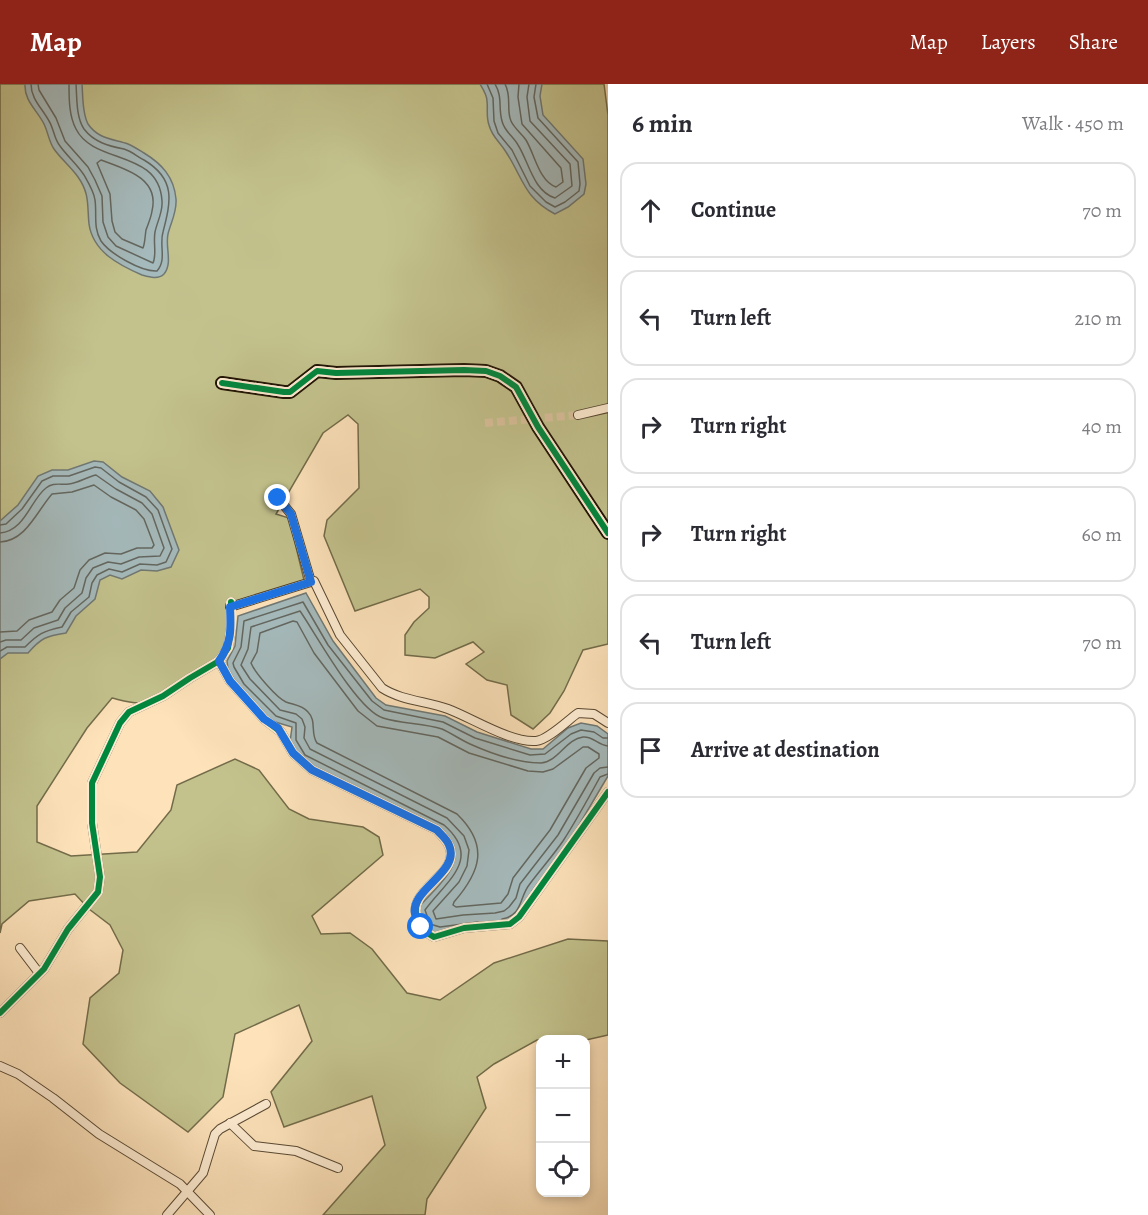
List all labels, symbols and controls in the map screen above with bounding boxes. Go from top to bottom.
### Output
text: Map [30,23,82,61]
text: Map [909,28,948,56]
text: Layers [981,28,1036,56]
text: Share [1069,28,1118,56]
text: 6 min [632,106,693,141]
text: Walk · 450 m [1022,110,1124,137]
icon: ahead [634,194,667,227]
text: Continue [691,195,776,225]
text: 70 m [1082,197,1122,224]
icon: left [634,302,667,335]
text: Turn left [691,303,771,333]
text: 210 m [1074,305,1122,332]
icon: right [634,410,667,443]
text: Turn right [691,411,787,441]
text: 40 m [1082,413,1122,440]
route end [264,484,290,510]
icon: right [634,518,667,551]
text: Turn right [691,519,787,549]
text: 60 m [1082,521,1122,548]
icon: left [634,626,667,659]
text: Turn left [691,627,771,657]
text: 70 m [1082,629,1122,656]
icon: arrive [634,734,667,767]
text: Arrive at destination [691,735,880,765]
route start [407,913,433,939]
map controls [536,1035,590,1197]
button: + [536,1035,590,1089]
button: − [536,1089,590,1143]
button: locate [536,1143,590,1197]

